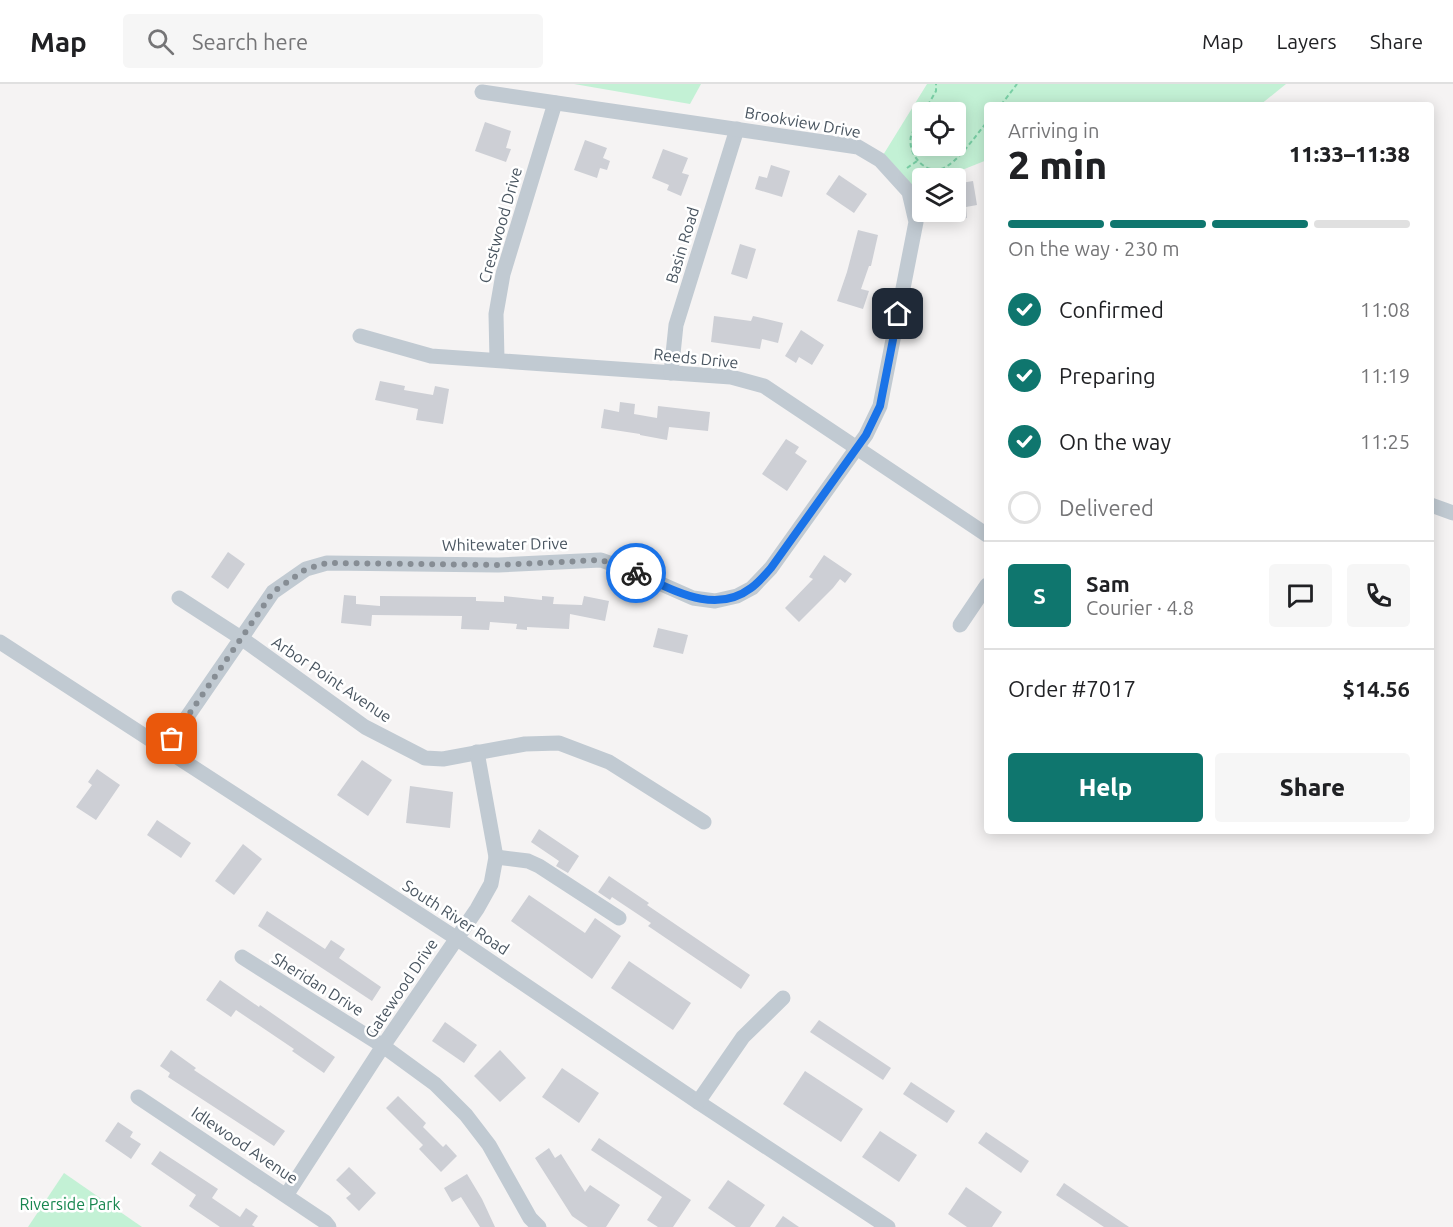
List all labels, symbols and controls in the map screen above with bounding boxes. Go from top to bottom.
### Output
search box [123,14,543,68]
icon: search [144,25,177,58]
text: Map [30,26,87,57]
text: Search here [192,29,308,54]
text: Map [1202,29,1243,53]
text: Layers [1276,29,1337,53]
text: Share [1370,29,1423,53]
map controls [912,102,966,222]
button: locate [912,102,966,156]
street label: Brookview Drive [744,103,862,141]
text: Arriving in [1008,119,1099,142]
text: 11:33–11:38 [1289,141,1410,166]
text: 2 min [1008,143,1107,186]
street label: Crestwood Drive [475,165,525,285]
button: layers [912,168,966,222]
street label: Basin Road [662,205,702,285]
text: On the way · 230 m [1008,237,1180,260]
pin [872,288,923,339]
icon: check [1008,293,1041,326]
icon: home [881,297,914,330]
text: Confirmed [1059,297,1164,322]
text: 11:08 [1360,298,1410,321]
street label: Reeds Drive [653,345,739,371]
icon: check [1008,359,1041,392]
text: Preparing [1059,363,1156,388]
text: 11:19 [1360,364,1410,387]
icon: check [1008,425,1041,458]
text: On the way [1059,429,1171,454]
text: 11:25 [1360,430,1410,453]
text: Delivered [1059,495,1154,520]
street label: Whitewater Drive [442,534,568,554]
courier [606,543,666,603]
icon: bike [620,557,653,590]
button: chat [1269,564,1332,627]
button: phone [1347,564,1410,627]
text: Sam [1086,571,1130,596]
text: S [1033,583,1046,608]
text: Courier · 4.8 [1086,596,1194,619]
street label: Arbor Point Avenue [269,632,395,726]
text: Order #7017 [1008,676,1136,701]
text: $14.56 [1343,676,1410,701]
pin [146,713,197,764]
icon: bag [155,722,188,755]
button: Help [1008,753,1203,822]
button: Share [1215,753,1410,822]
street label: South River Road [400,876,512,958]
street label: Gatewood Drive [361,935,441,1041]
street label: Sheridan Drive [269,949,367,1019]
street label: Idlewood Avenue [188,1103,302,1187]
park label: Riverside Park [20,1195,121,1213]

